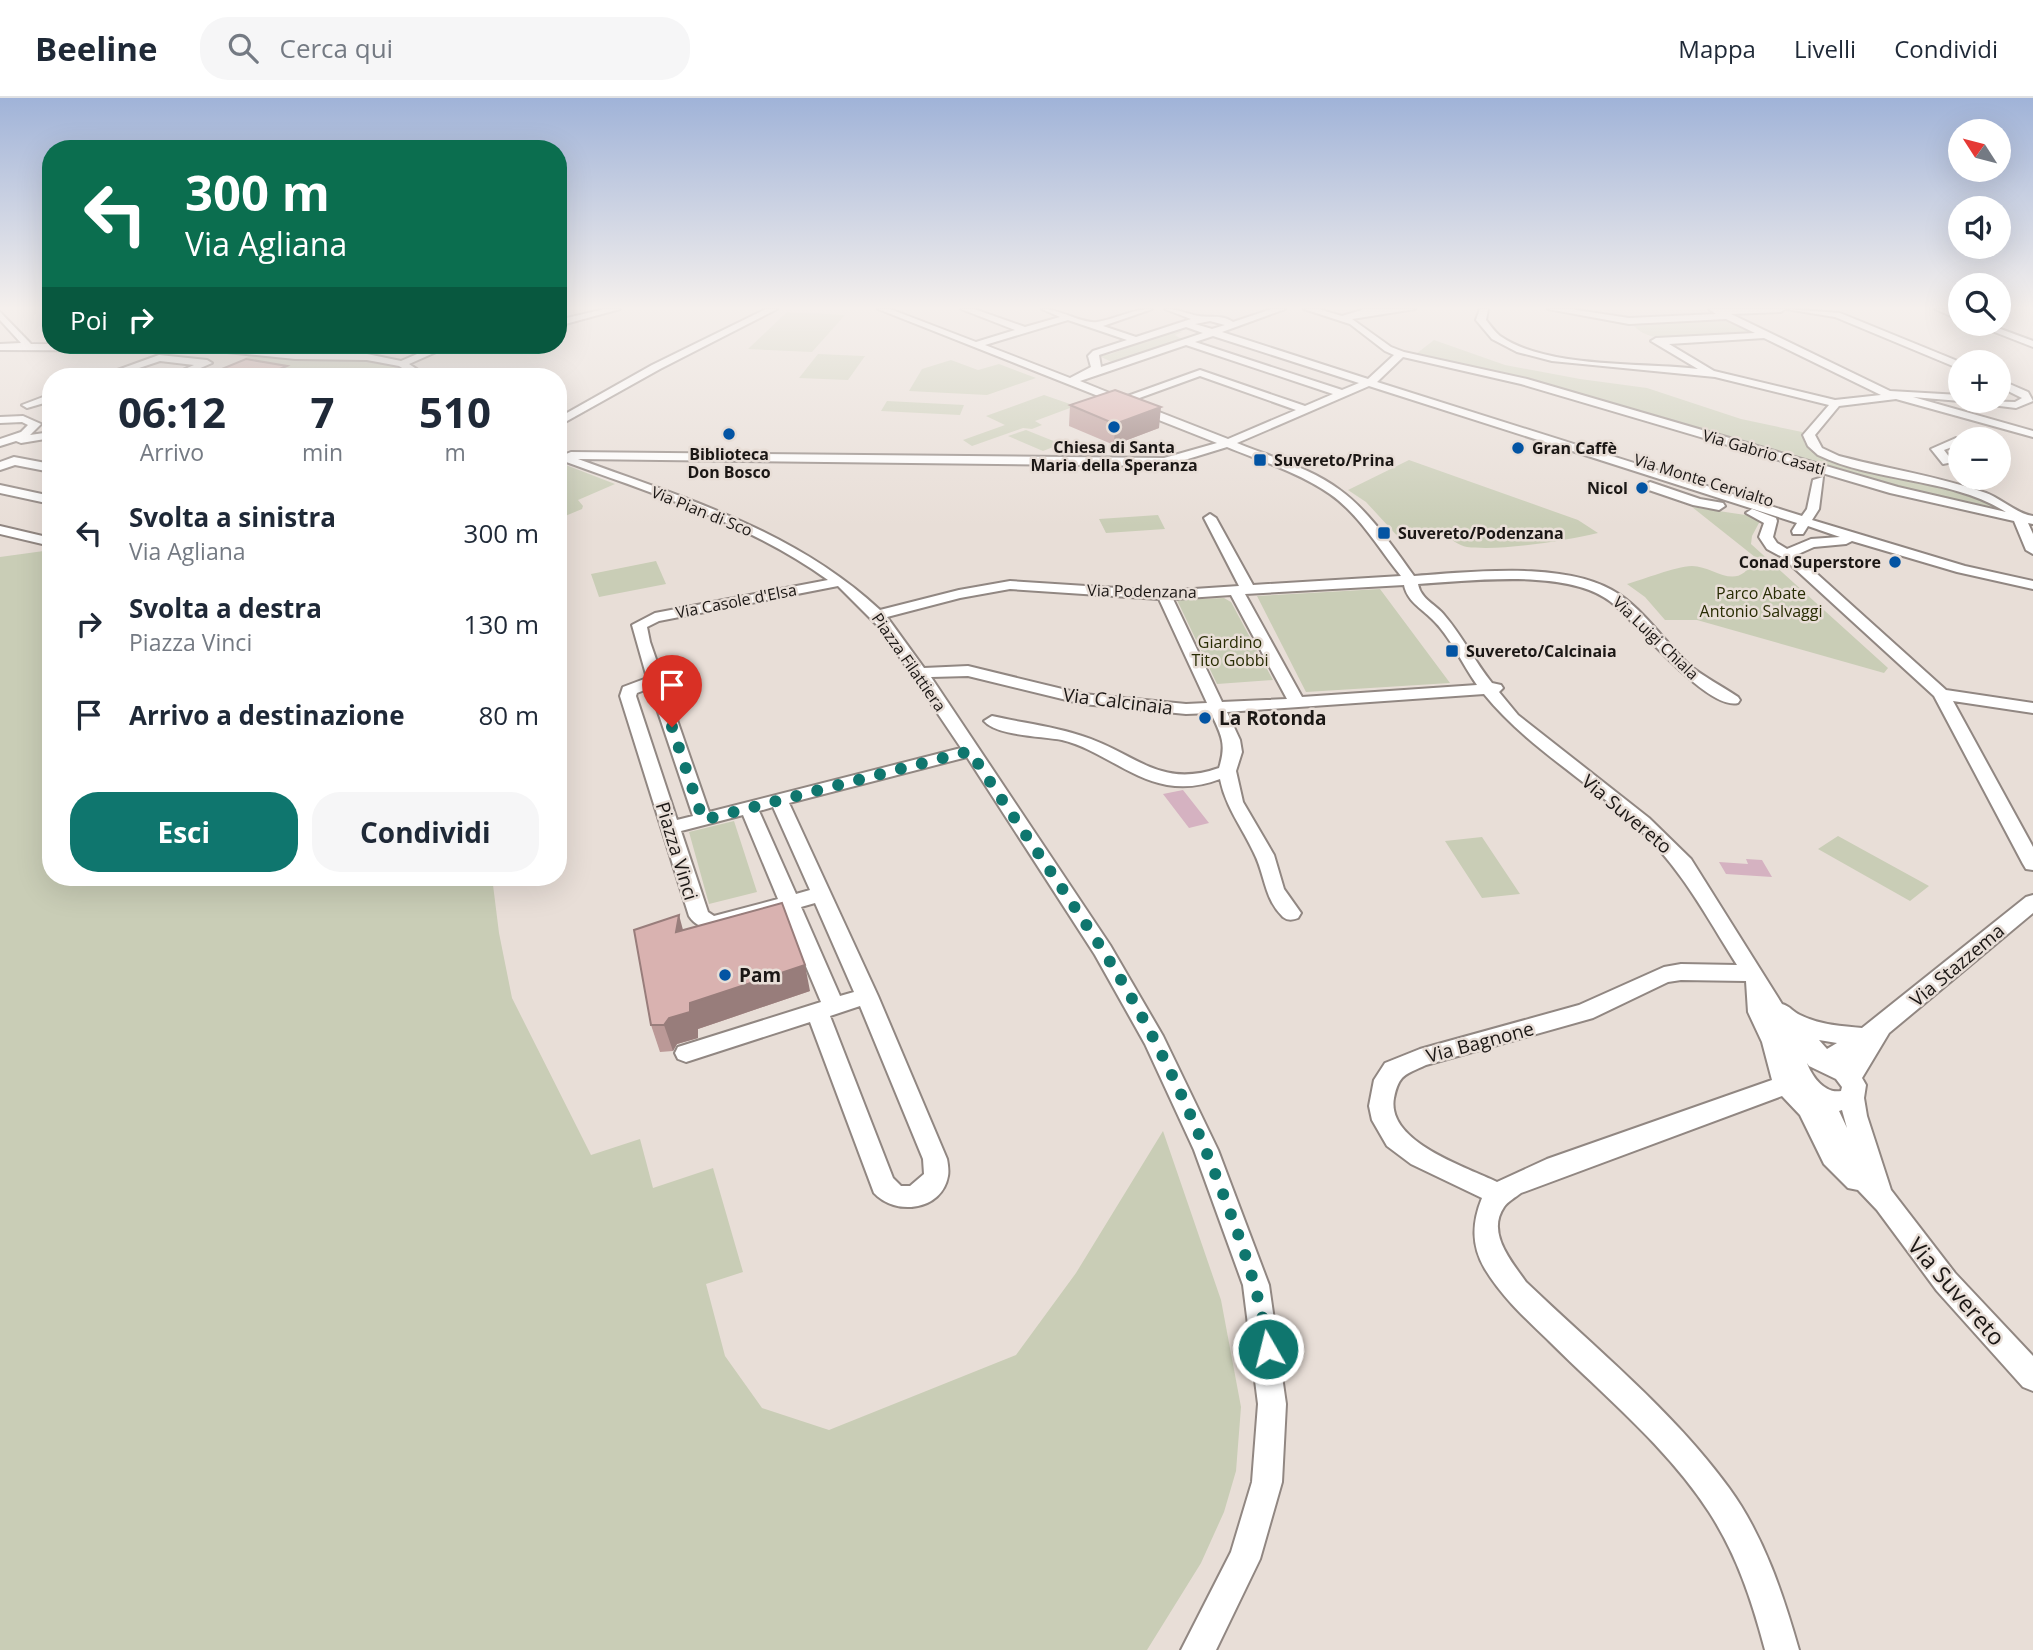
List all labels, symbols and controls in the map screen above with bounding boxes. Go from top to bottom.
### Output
search box [200,17,690,80]
text: Beeline [35,26,158,71]
icon: search [224,29,262,67]
text: Cerca qui [280,30,393,66]
text: Mappa [1678,32,1756,65]
text: Livelli [1794,32,1856,65]
text: Condividi [1894,32,1998,65]
north arrow [1948,119,2011,182]
map controls [1948,119,2011,490]
text: 300 m [185,159,330,225]
icon: left [70,168,161,259]
button: sound [1948,196,2011,259]
text: Via Agliana [185,222,347,265]
button: search [1948,273,2011,336]
icon: right [122,301,160,339]
text: Poi [70,302,108,338]
button: + [1948,350,2011,413]
text: 06:12 [118,383,226,440]
text: 7 [310,383,335,440]
text: 510 [419,383,491,440]
marker: Chiesa di Santa Maria della Speranza [1106,419,1122,435]
street label: Via Gabrio Casati [1700,424,1828,480]
marker: Biblioteca Don Bosco [721,426,737,442]
button: − [1948,427,2011,490]
text: Arrivo [140,436,204,468]
text: min [302,436,343,468]
text: m [444,436,466,468]
place label: Chiesa di Santa Maria della Speranza [1030,436,1198,476]
place label: Gran Caffè [1532,437,1617,459]
marker: Gran Caffè [1510,440,1526,456]
place label: Biblioteca Don Bosco [687,443,771,483]
street label: Via Monte Cervialto [1631,448,1777,512]
place label: Suvereto/Prina [1274,449,1394,471]
marker: Suvereto/Prina [1252,452,1268,468]
place label: Nicol [1587,477,1628,499]
marker: Nicol [1634,480,1650,496]
street label: Via Pian di Sco [648,481,756,541]
text: Svolta a sinistra [129,499,336,535]
icon: left [70,514,108,552]
text: 300 m [464,515,539,551]
place label: Suvereto/Podenzana [1398,522,1564,544]
marker: Suvereto/Podenzana [1376,525,1392,541]
text: Via Agliana [129,535,246,567]
place label: Conad Superstore [1739,551,1881,573]
marker: Conad Superstore [1887,554,1903,570]
street label: Via Casole d'Elsa [674,578,798,624]
street label: Via Podenzana [1087,579,1197,603]
park label: Parco Abate Antonio Salvaggi [1700,582,1822,622]
text: Svolta a destra [129,590,322,626]
street label: Via Luigi Chiala [1608,591,1704,685]
icon: right [70,605,108,643]
text: 130 m [464,606,539,642]
street label: Piazza Filattiera [867,608,951,716]
text: Piazza Vinci [129,626,252,658]
park label: Giardino Tito Gobbi [1191,631,1269,671]
place label: Suvereto/Calcinaia [1466,640,1617,662]
marker: Suvereto/Calcinaia [1444,643,1460,659]
pin [642,655,702,727]
icon: arrive [653,666,691,704]
street label: Via Calcinaia [1062,681,1174,721]
icon: arrive [70,696,108,734]
text: Arrivo a destinazione [129,697,405,733]
text: 80 m [478,697,539,733]
place label: La Rotonda [1219,705,1326,731]
marker: La Rotonda [1197,710,1213,726]
street label: Via Suvereto [1576,769,1678,859]
button: Esci [70,792,298,872]
button: Condividi [312,792,539,872]
street label: Piazza Vinci [650,799,704,903]
street label: Via Stazzema [1904,918,2010,1012]
place label: Pam [739,962,781,988]
marker: Pam [717,967,733,983]
street label: Via Bagnone [1423,1015,1537,1069]
street label: Via Suvereto [1901,1230,2013,1352]
position arrow [1231,1312,1305,1386]

